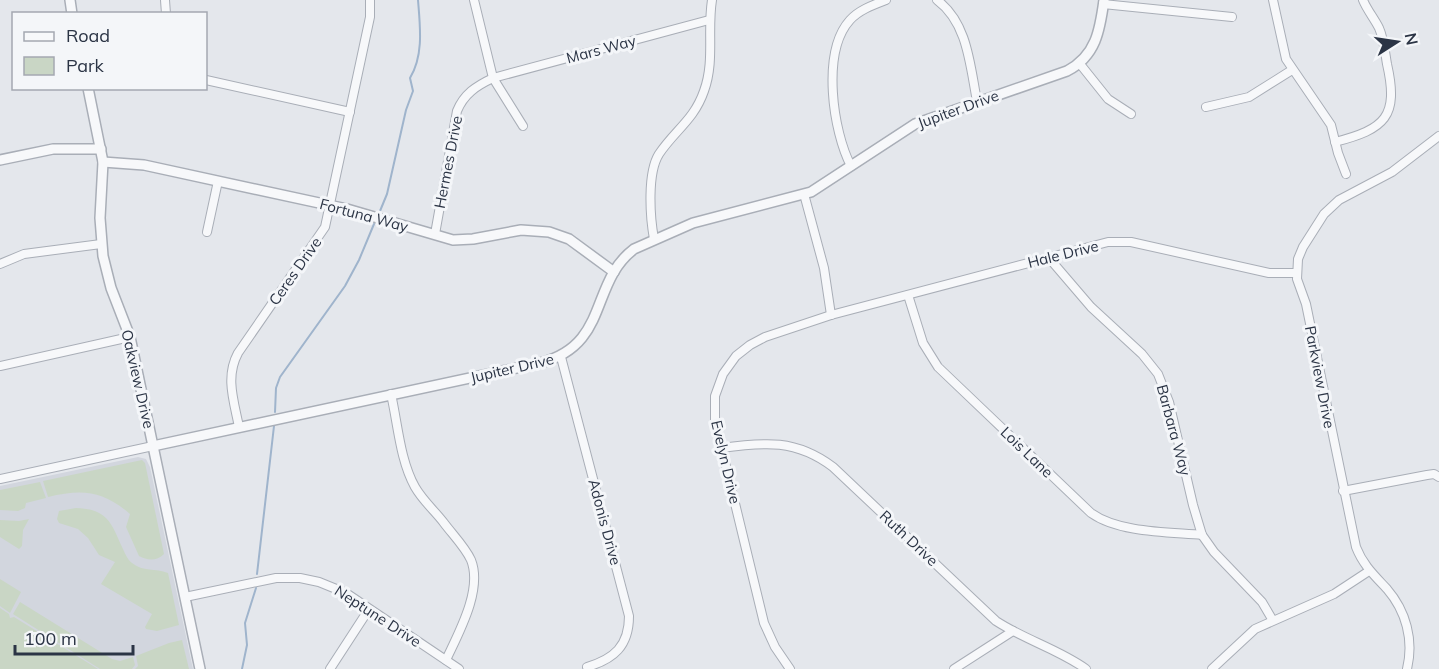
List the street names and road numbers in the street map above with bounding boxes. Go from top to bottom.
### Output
street label: Mars Way [564,31,638,67]
street label: Jupiter Drive [915,86,1001,132]
street label: Hermes Drive [430,114,466,210]
street label: Fortuna Way [318,194,410,236]
street label: Ceres Drive [265,233,325,309]
street label: Hale Drive [1026,236,1100,272]
street label: Parkview Drive [1301,324,1339,430]
street label: Oakview Drive [117,328,159,430]
street label: Jupiter Drive [468,349,556,387]
street label: Barbara Way [1153,382,1195,478]
street label: Evelyn Drive [707,418,745,506]
street label: Lois Lane [997,422,1057,482]
street label: Adonis Drive [584,477,626,567]
street label: Ruth Drive [876,506,942,570]
street label: Neptune Drive [331,581,425,651]

